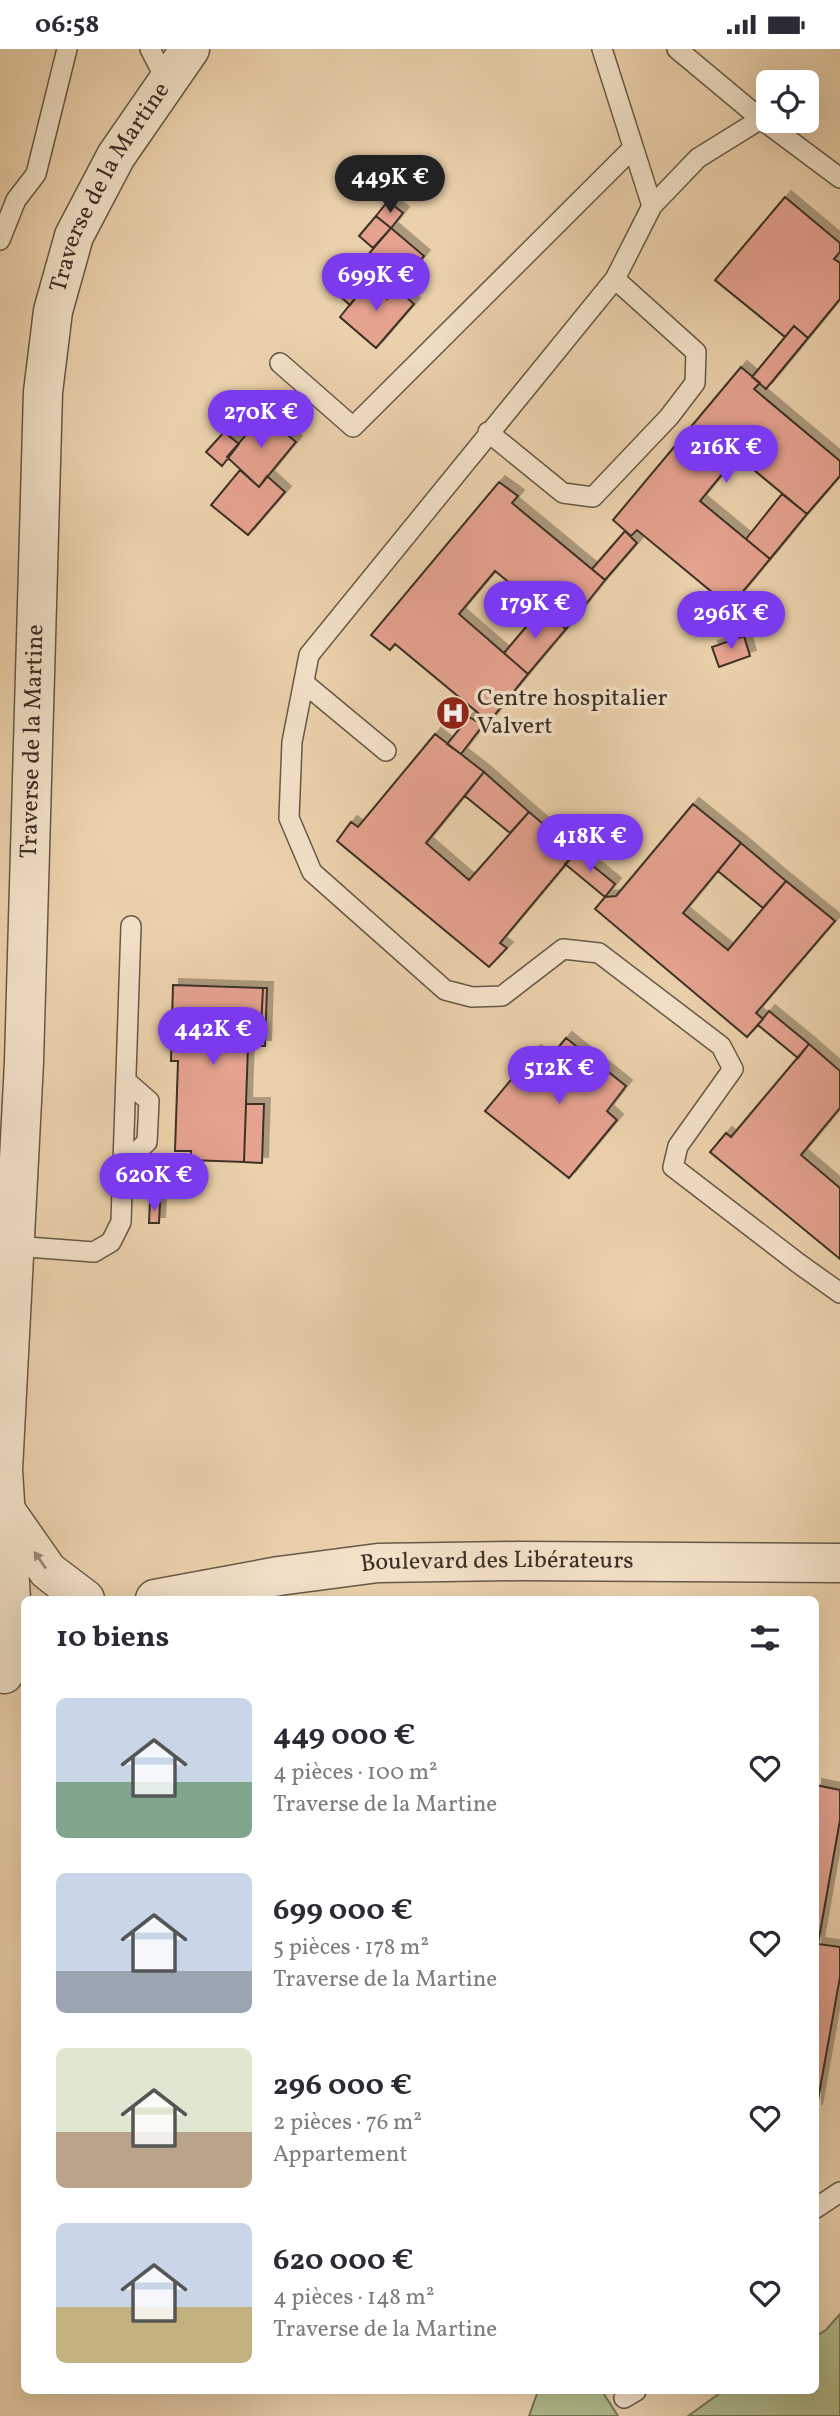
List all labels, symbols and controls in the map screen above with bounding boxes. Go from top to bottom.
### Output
text: 06:58 [35,7,100,43]
map controls [756,70,819,133]
button: locate [756,70,819,133]
street label: Traverse de la Martine [42,76,179,296]
pin: 449K € [333,155,447,215]
text: 449K € [351,162,429,194]
pin: 699K € [319,253,433,313]
text: 699K € [338,260,414,292]
pin: 270K € [204,391,318,450]
text: 270K € [224,397,298,429]
pin: 216K € [669,425,783,485]
text: 216K € [690,432,762,464]
pin: 179K € [478,581,592,641]
text: 179K € [500,588,570,620]
pin: 296K € [674,591,788,651]
text: 296K € [693,598,769,630]
street label: Traverse de la Martine [13,624,53,859]
place label: Centre hospitalier Valvert [477,682,668,744]
hospital icon: Centre hospitalier Valvert [434,694,472,732]
pin: 418K € [533,815,647,874]
text: 418K € [553,821,627,853]
pin: 442K € [156,1007,270,1067]
text: 442K € [174,1014,252,1046]
pin: 512K € [502,1047,616,1106]
text: 512K € [524,1053,594,1085]
pin: 620K € [97,1153,211,1213]
text: 620K € [116,1160,192,1192]
street label: Boulevard des Libérateurs [358,1544,634,1582]
one-way arrow [34,1551,48,1569]
text: 10 biens [56,1617,169,1659]
icon: filters [746,1619,784,1657]
text: 449 000 € [273,1715,415,1757]
icon: home [112,1726,196,1810]
icon: heart [746,1749,784,1787]
text: 4 pièces · 100 m² [273,1757,438,1789]
text: Traverse de la Martine [273,1789,497,1821]
text: 699 000 € [273,1890,413,1932]
icon: home [112,1901,196,1985]
icon: heart [746,1924,784,1962]
text: 5 pièces · 178 m² [273,1932,429,1964]
text: Traverse de la Martine [273,1964,497,1996]
text: 296 000 € [273,2065,412,2107]
icon: home [112,2076,196,2160]
icon: heart [746,2099,784,2137]
text: 2 pièces · 76 m² [273,2107,422,2139]
text: Appartement [273,2139,408,2171]
text: 620 000 € [273,2240,414,2282]
icon: home [112,2251,196,2335]
icon: heart [746,2274,784,2312]
text: 4 pièces · 148 m² [273,2282,434,2314]
text: Traverse de la Martine [273,2314,497,2346]

